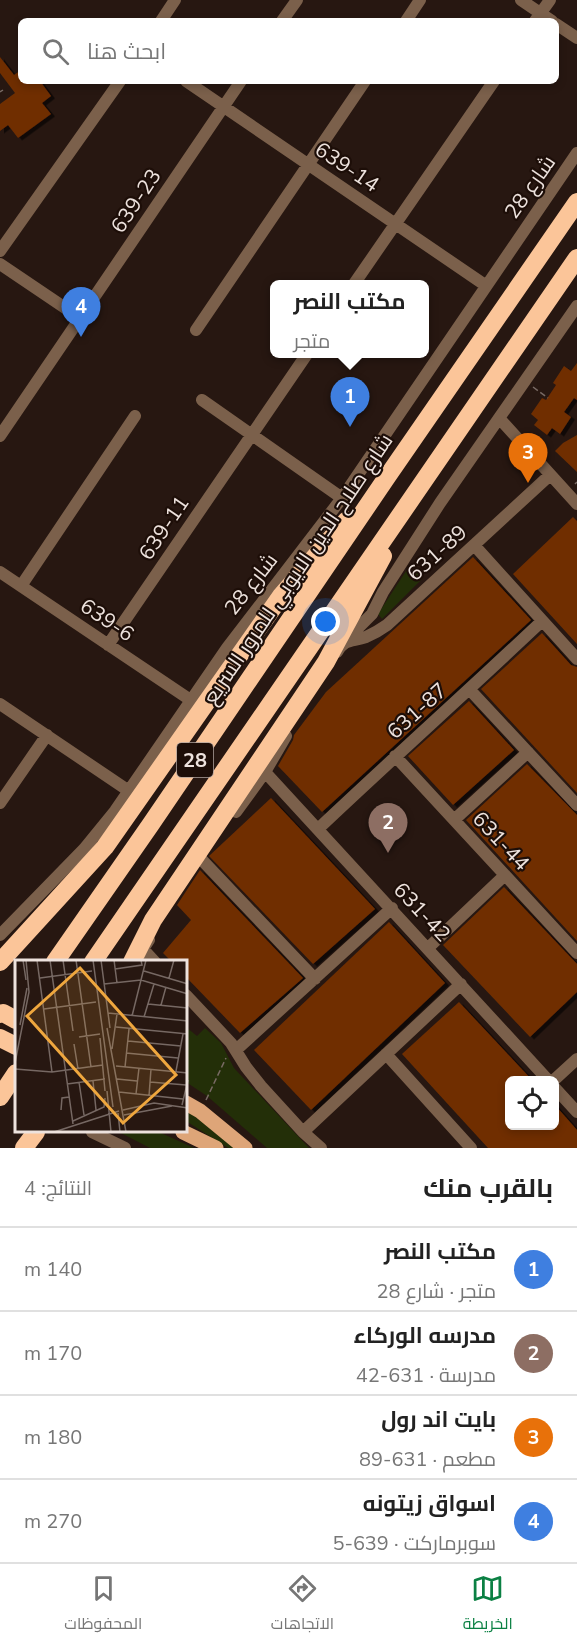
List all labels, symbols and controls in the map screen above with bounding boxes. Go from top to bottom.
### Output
search box [18,18,559,84]
icon: search [39,35,72,68]
text: ابحث هنا [87,37,166,67]
street label: 639-14 [309,135,385,199]
street label: شارع 28 [498,150,562,224]
street label: 639-23 [104,163,168,239]
popup [270,280,429,358]
text: مكتب النصر [293,287,406,317]
pin: 4 [62,288,100,337]
text: متجر [293,328,330,355]
pin: 1 [330,378,370,427]
street label: شارع صلاح الدين الايوبي للمرور السريع [197,428,401,711]
pin: 3 [508,434,548,483]
street label: 639-11 [132,490,196,566]
street label: 631-89 [401,519,473,587]
street label: شارع 28 [218,547,284,621]
street label: 639-6 [75,592,139,648]
your location [311,607,340,636]
street label: 631-87 [381,677,453,745]
road number: 28 [177,743,213,777]
pin: 2 [368,804,408,853]
street label: 631-44 [466,805,536,877]
street label: 631-42 [387,876,457,948]
inset map [15,960,188,1133]
map controls [505,1076,559,1130]
button: locate [505,1076,559,1130]
text: بالقرب منك [423,1171,553,1206]
text: النتائج: 4 [24,1175,92,1202]
text: مكتب النصر [384,1237,496,1267]
text: 140 m [24,1256,82,1283]
text: 1 [528,1256,540,1283]
text: متجر · شارع 28 [377,1278,496,1305]
text: مدرسه الوركاء [353,1321,496,1351]
text: 170 m [24,1340,82,1367]
text: 2 [528,1340,540,1367]
text: مدرسة · 631-42 [356,1362,496,1389]
text: بايت اند رول [381,1405,496,1435]
text: 180 m [24,1424,82,1451]
text: 3 [528,1424,540,1451]
text: مطعم · 631-89 [359,1446,496,1473]
text: اسواق زيتونه [363,1489,496,1519]
text: 270 m [24,1508,82,1535]
text: 4 [528,1508,540,1535]
text: سوبرماركت · 639-5 [332,1530,496,1557]
tab: المحفوظات [64,1572,142,1638]
tab: الاتجاهات [271,1572,334,1638]
tab: الخريطة [463,1572,513,1638]

